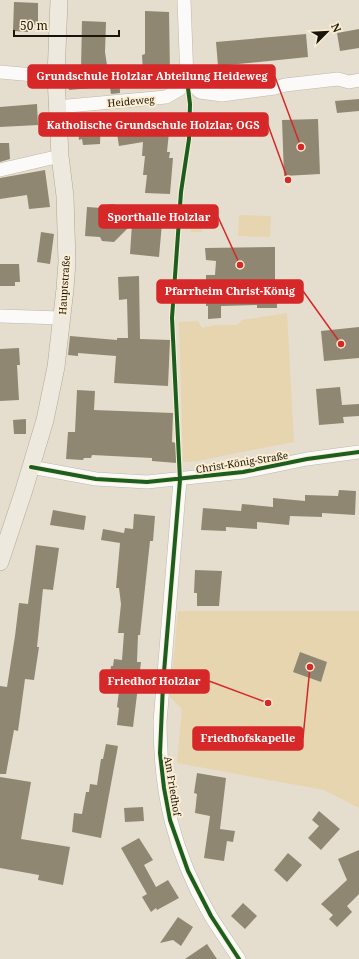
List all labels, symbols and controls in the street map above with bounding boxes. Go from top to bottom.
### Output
scale bar [14,12,119,38]
north arrow [307,12,347,52]
text: 50 m [20,17,48,34]
text: N [328,21,345,35]
callout: Grundschule Holzlar Abteilung Heideweg [28,65,275,88]
text: Grundschule Holzlar Abteilung Heideweg [36,68,269,83]
street label: Heideweg [107,92,156,110]
callout: Katholische Grundschule Holzlar, OGS [39,113,268,136]
text: Katholische Grundschule Holzlar, OGS [46,117,260,132]
callout: Sporthalle Holzlar [99,205,218,228]
text: Sporthalle Holzlar [108,209,211,224]
street label: Hauptstraße [55,255,73,315]
callout: Pfarrheim Christ-König [157,280,303,303]
text: Pfarrheim Christ-König [165,283,296,298]
street label: Christ-König-Straße [195,448,289,476]
callout: Friedhof Holzlar [100,670,209,693]
text: Friedhof Holzlar [108,673,201,688]
callout: Friedhofskapelle [193,727,303,750]
text: Friedhofskapelle [201,730,295,745]
street label: Am Friedhof [161,755,185,818]

